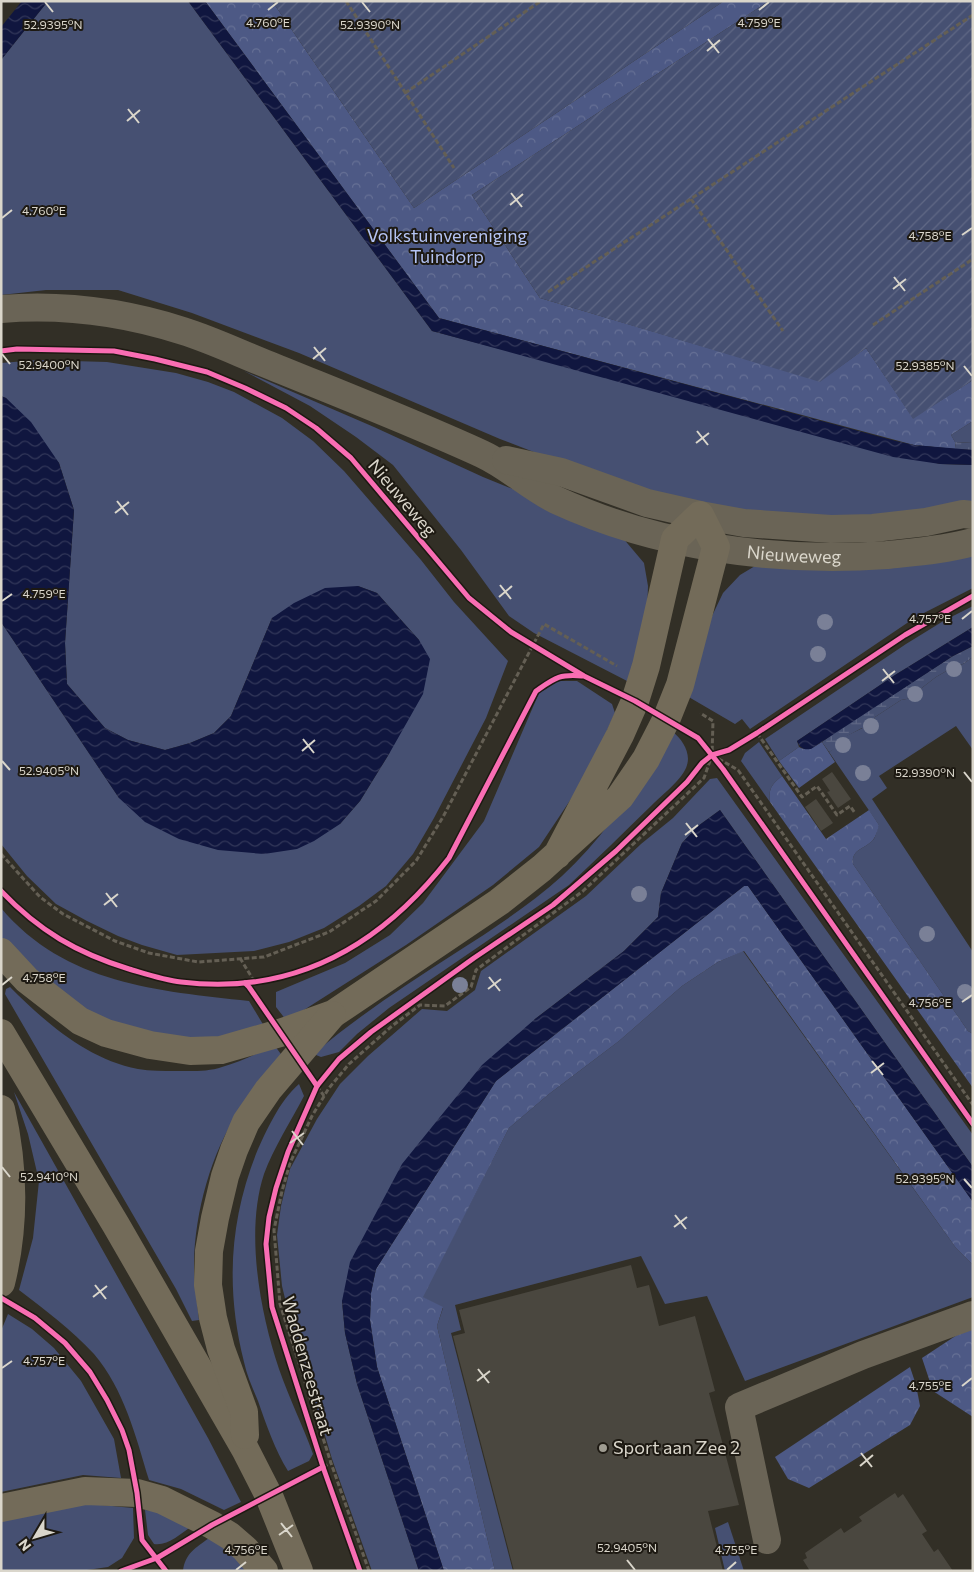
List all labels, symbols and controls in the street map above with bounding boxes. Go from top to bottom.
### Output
text: 4.760°E [246,15,290,29]
text: 4.759°E [737,15,781,29]
text: 52.9395°N [23,17,83,31]
text: 52.9390°N [340,17,400,31]
text: 4.760°E [22,203,66,217]
park label: Volkstuinvereniging Tuindorp [367,224,528,267]
text: 4.758°E [908,228,952,242]
text: 52.9400°N [19,357,80,371]
text: 52.9385°N [895,358,955,372]
street label: Nieuweweg [364,454,442,541]
street label: Nieuweweg [746,540,842,567]
text: 4.759°E [22,586,66,600]
text: 4.757°E [909,611,951,625]
text: 52.9405°N [19,763,79,777]
text: 52.9390°N [895,765,955,779]
text: 4.758°E [22,970,66,984]
text: 4.756°E [908,995,952,1009]
text: 52.9410°N [20,1169,78,1183]
text: 52.9395°N [895,1171,955,1185]
street label: Waddenzeestraat [278,1293,338,1438]
text: 4.757°E [23,1353,65,1367]
text: 4.755°E [909,1378,951,1392]
place label: Sport aan Zee 2 [613,1436,740,1458]
marker: Sport aan Zee 2 [597,1442,609,1454]
north arrow [10,1512,60,1562]
text: N [14,1536,34,1555]
text: 52.9405°N [597,1540,657,1554]
text: 4.756°E [224,1542,268,1556]
text: 4.755°E [715,1542,757,1556]

